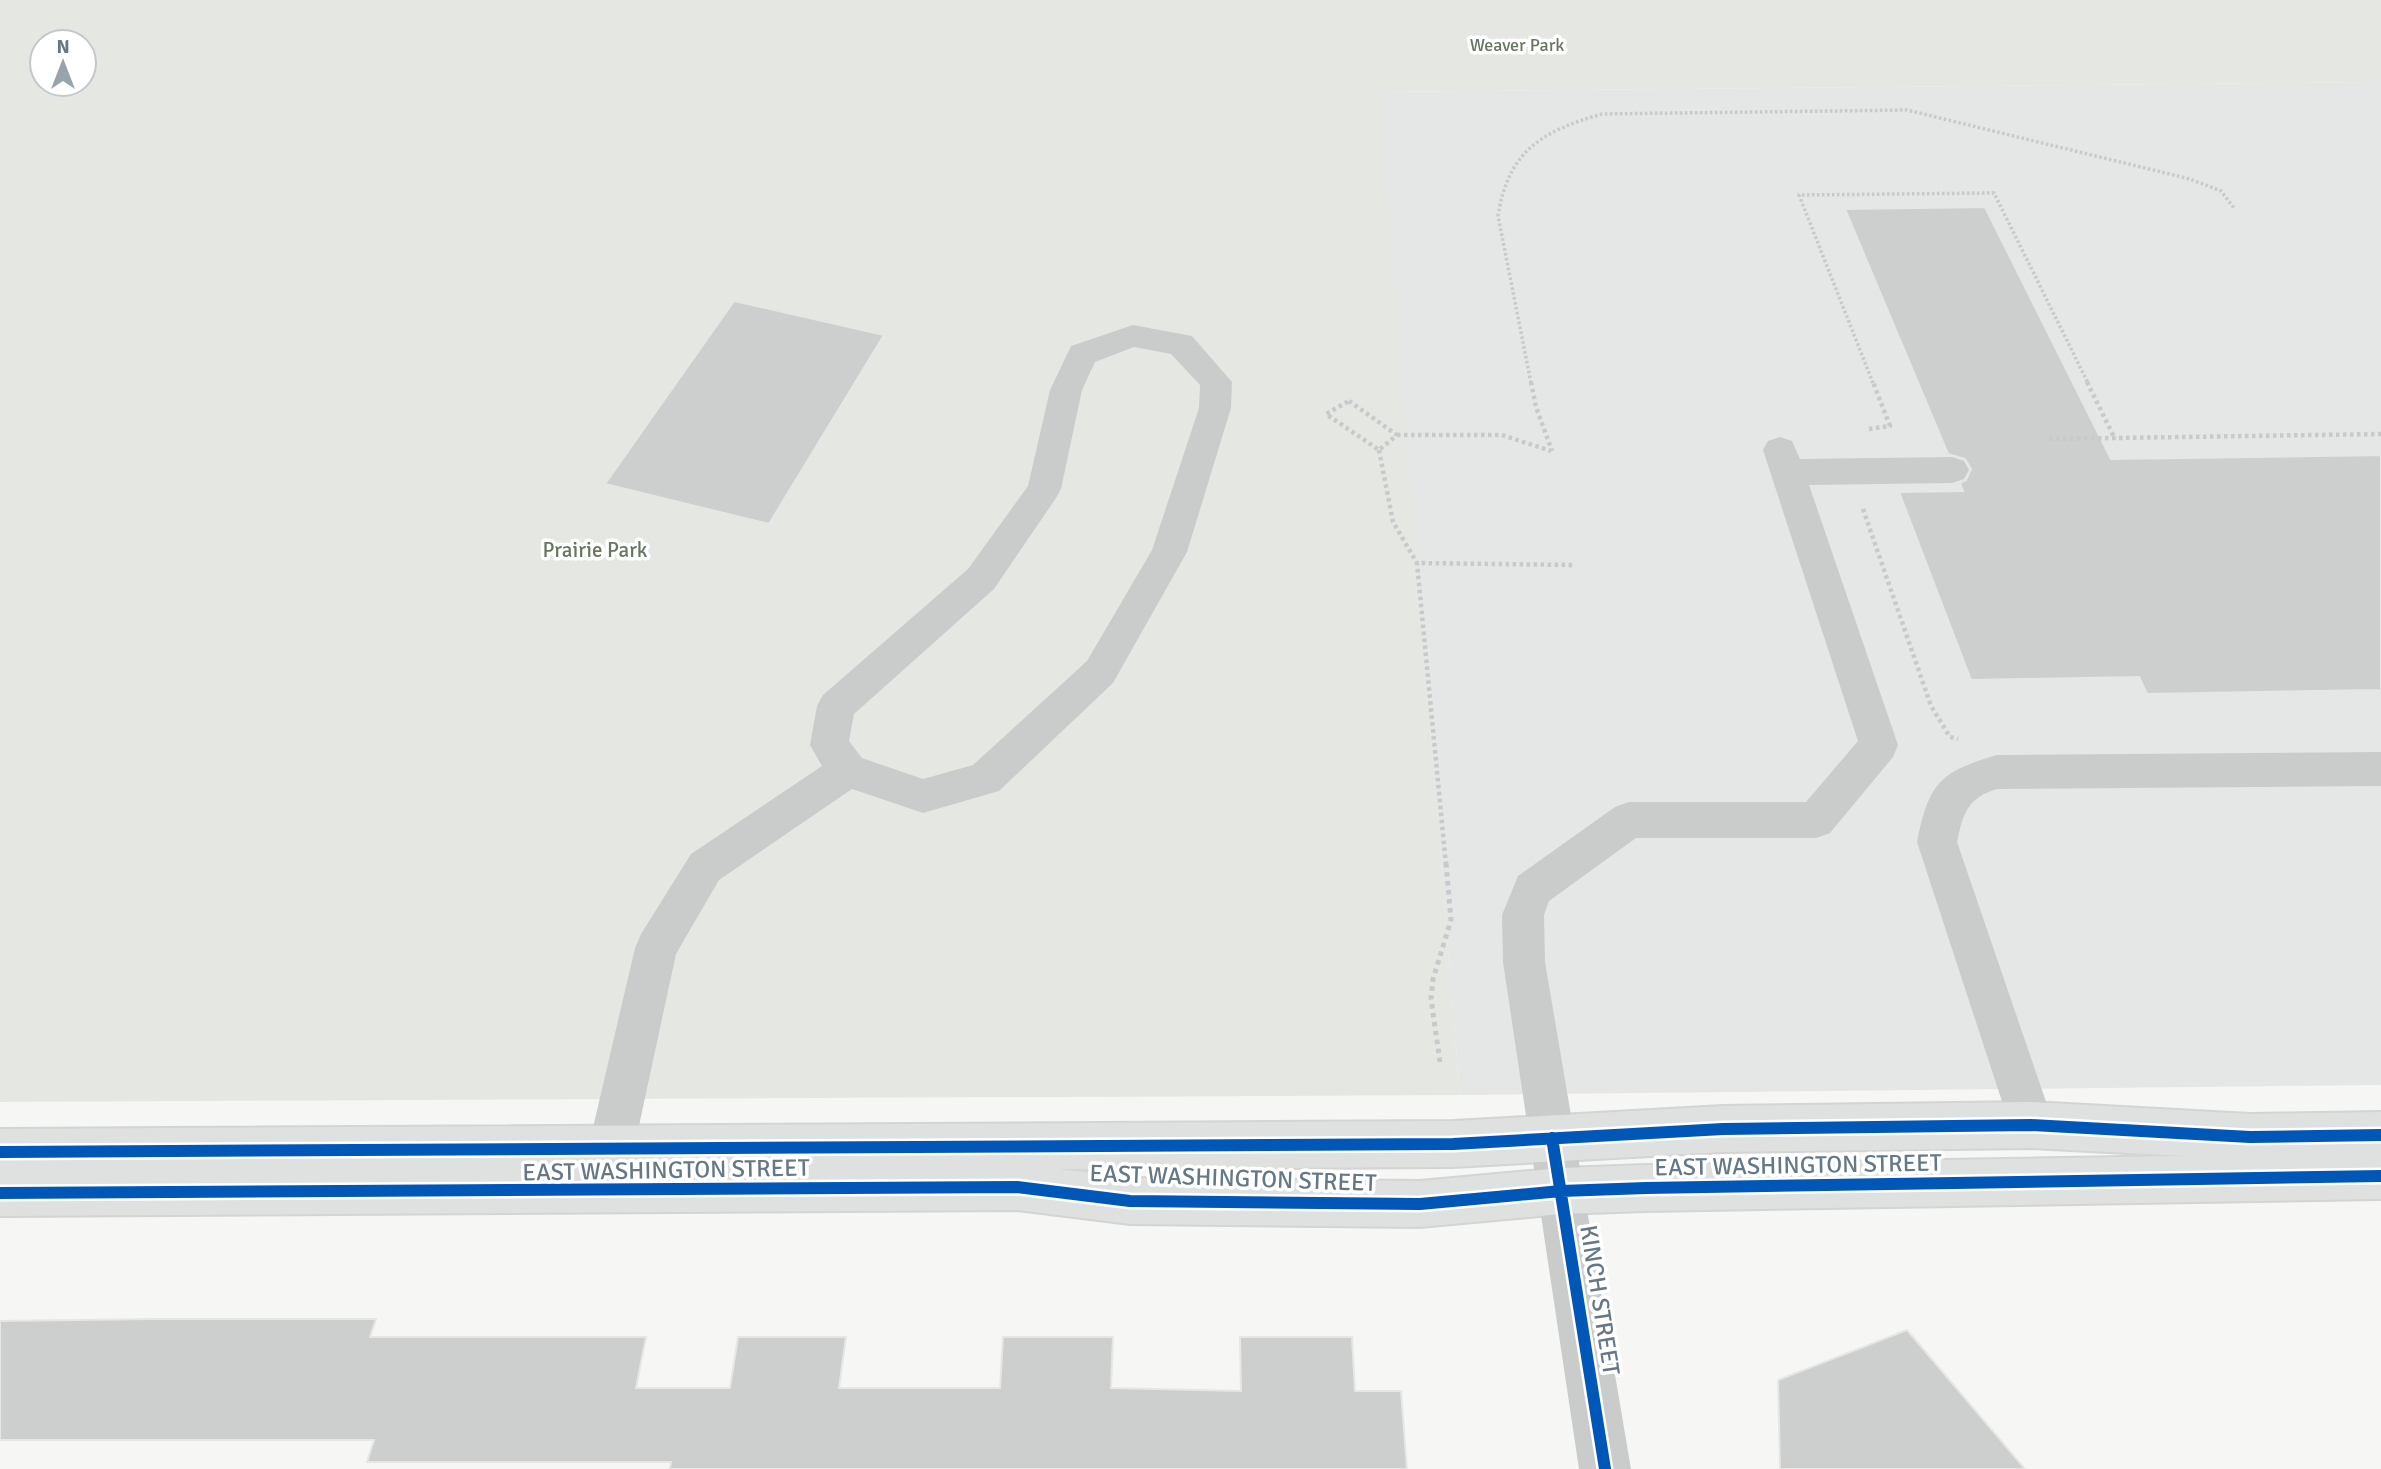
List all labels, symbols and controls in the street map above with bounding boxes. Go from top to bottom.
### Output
north arrow [28,28,98,98]
park label: Weaver Park [1470,34,1564,56]
text: N [56,35,70,59]
park label: Prairie Park [543,537,648,563]
street label: EAST WASHINGTON STREET [1654,1147,1942,1183]
street label: EAST WASHINGTON STREET [522,1152,810,1188]
street label: EAST WASHINGTON STREET [1089,1158,1377,1198]
street label: KINCH STREET [1573,1223,1627,1377]

